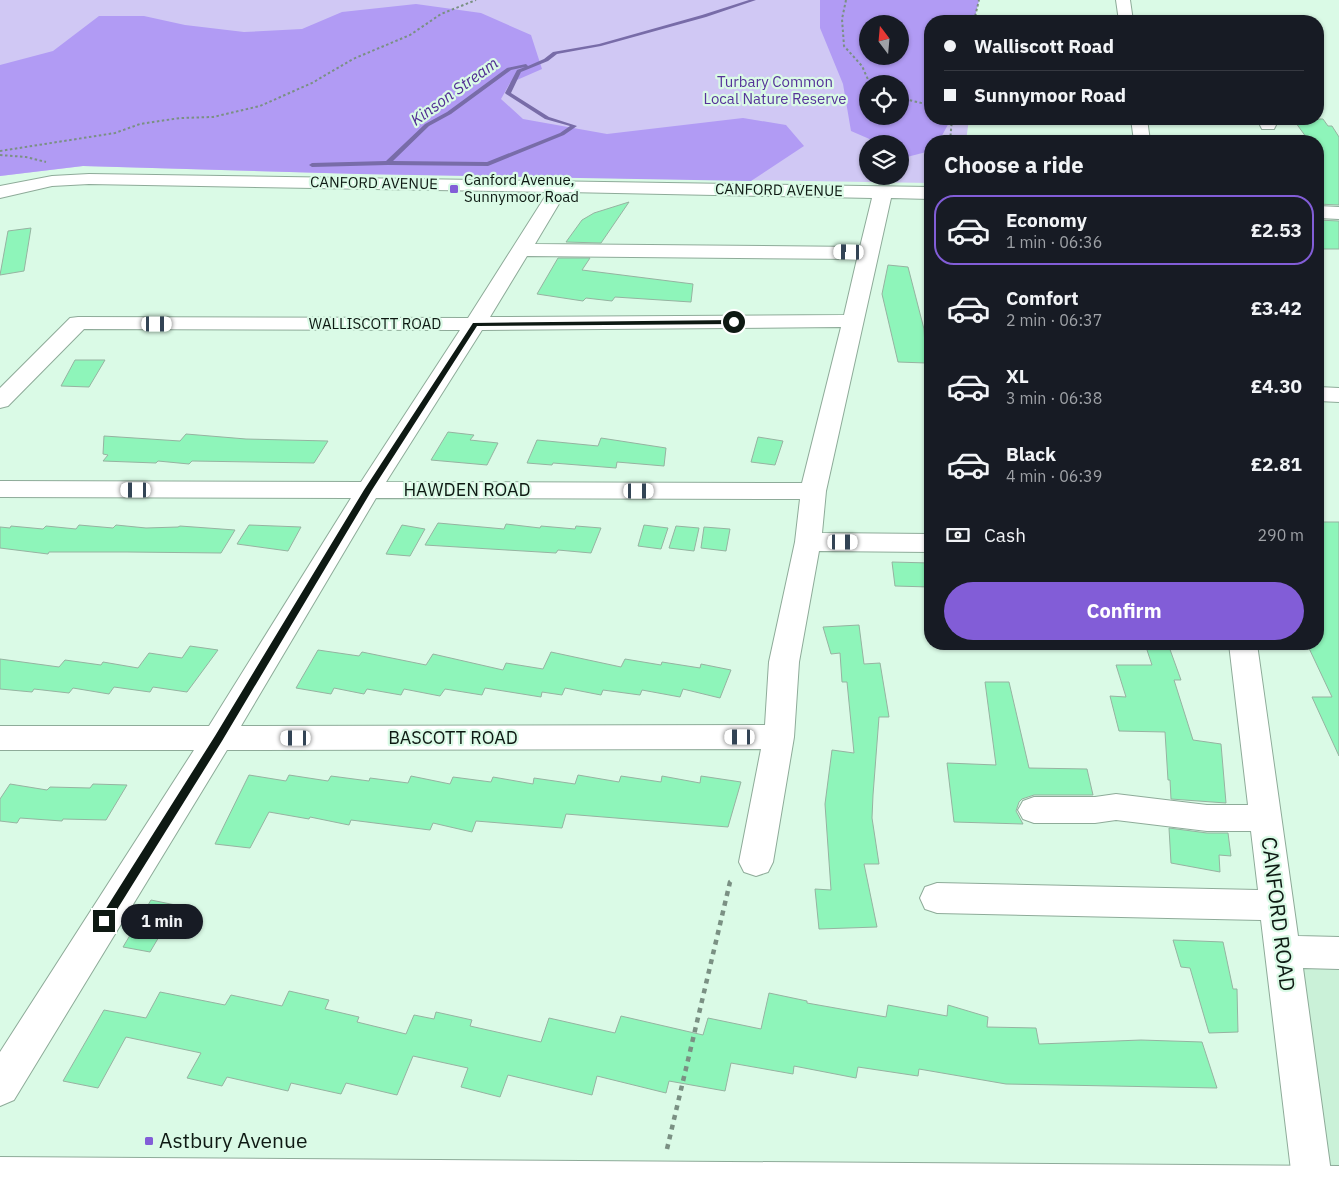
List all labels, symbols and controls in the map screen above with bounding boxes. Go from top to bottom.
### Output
north arrow [859,15,909,65]
map controls [859,15,909,185]
text: Walliscott Road [974,34,1114,58]
water label: Kinson Stream [406,53,502,129]
park label: Turbary Common Local Nature Reserve [704,72,846,108]
button: locate [859,75,909,125]
text: Sunnymoor Road [974,83,1126,107]
button: layers [859,135,909,185]
text: Choose a ride [944,150,1084,179]
place label: Canford Avenue, Sunnymoor Road [464,170,579,206]
street label: CANFORD AVENUE [310,172,438,193]
street label: CANFORD AVENUE [715,179,843,200]
marker: Canford Avenue, Sunnymoor Road [448,183,460,195]
icon: car [946,208,991,253]
text: Economy [1006,208,1087,232]
text: £2.53 [1251,218,1302,242]
text: 1 min · 06:36 [1006,232,1102,252]
car [833,244,864,260]
icon: car [946,286,991,331]
text: Comfort [1006,286,1079,310]
text: £3.42 [1251,296,1302,320]
text: 2 min · 06:37 [1006,310,1102,330]
route start [723,311,745,333]
street label: WALLISCOTT ROAD [309,314,441,333]
car [142,317,172,332]
icon: car [946,364,991,409]
text: XL [1006,364,1029,388]
text: £4.30 [1251,374,1302,398]
text: 3 min · 06:38 [1006,388,1102,408]
icon: car [946,442,991,487]
text: Black [1006,442,1056,466]
text: £2.81 [1251,452,1302,476]
text: 4 min · 06:39 [1006,466,1102,486]
street label: HAWDEN ROAD [403,478,531,501]
car [121,483,151,498]
car [624,484,654,499]
icon: cash [944,521,972,549]
text: Cash [984,523,1026,547]
text: 290 m [1257,525,1304,545]
car [828,535,858,550]
button: Confirm [944,582,1304,640]
street label: BASCOTT ROAD [388,726,518,749]
car [725,730,755,745]
car [281,731,311,746]
street label: CANFORD ROAD [1256,835,1302,993]
callout: 1 min [122,904,204,938]
route end [93,910,115,932]
text: 1 min [141,911,183,931]
place label: Astbury Avenue [159,1126,308,1154]
marker: Astbury Avenue [143,1135,155,1147]

